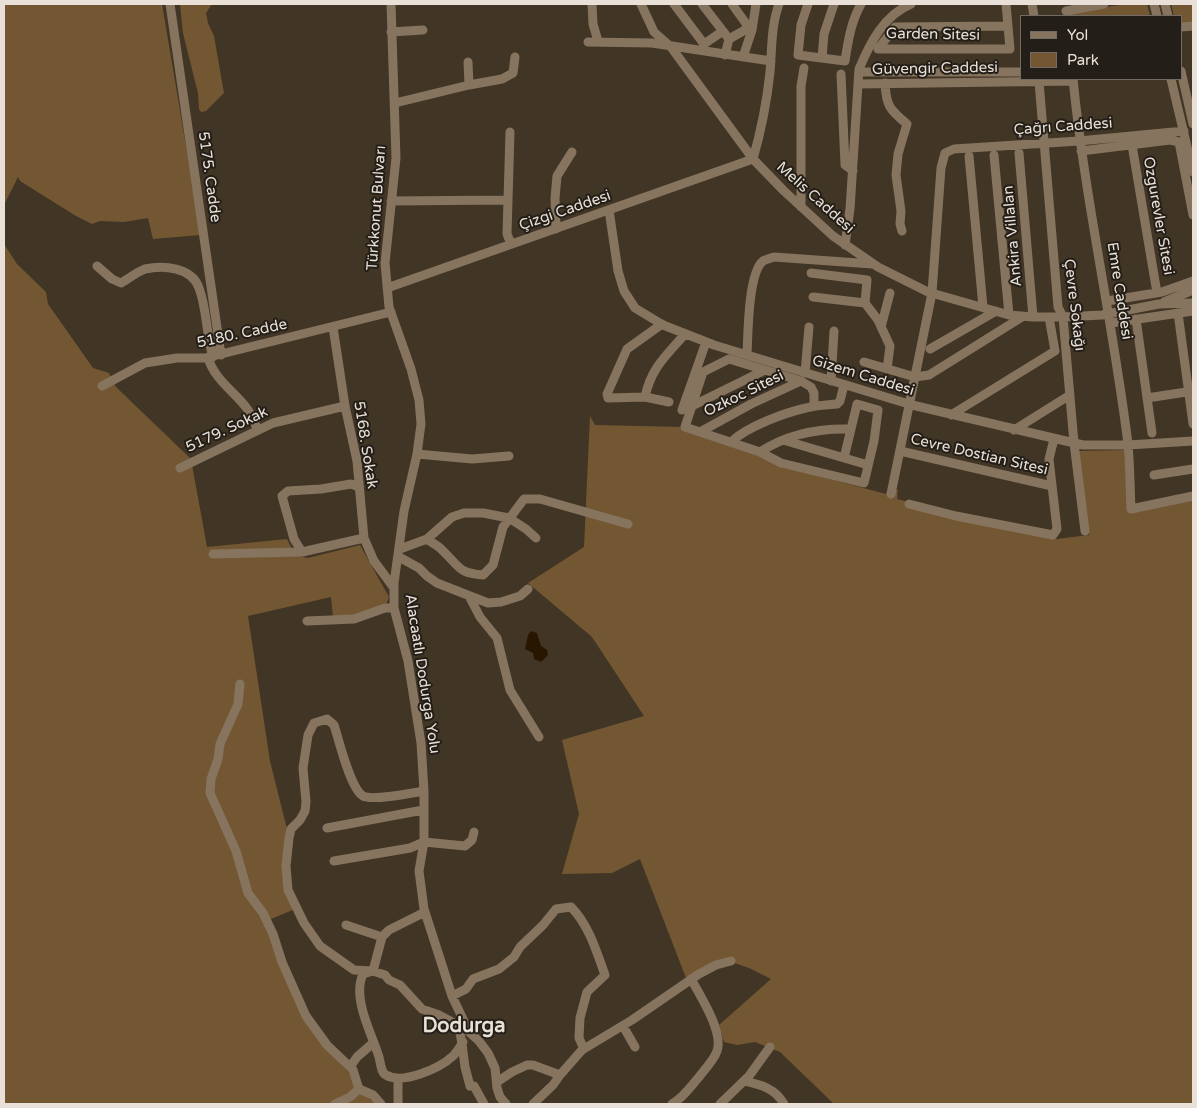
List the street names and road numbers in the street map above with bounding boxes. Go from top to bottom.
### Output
street label: Garden Sitesi [886,25,980,45]
street label: Güvengir Caddesi [872,59,998,79]
street label: Çağrı Caddesi [1013,115,1113,139]
street label: 5175. Cadde [194,130,224,224]
street label: Türkkonut Bulvarı [364,145,390,271]
street label: Ozgurevler Sitesi [1139,155,1177,277]
street label: Melis Caddesi [772,158,858,238]
street label: Ankira Villalan [1000,185,1026,287]
street label: Çizgi Caddesi [517,187,613,235]
street label: Emre Caddesi [1102,241,1136,341]
street label: Çevre Sokağı [1059,258,1089,352]
street label: 5180. Cadde [195,316,289,352]
street label: Gizem Caddesi [810,352,916,400]
street label: Ozkoc Sitesi [701,367,787,421]
street label: 5168. Sokak [349,400,381,490]
street label: 5179. Sokak [183,403,271,457]
street label: Cevre Dostian Sitesi [909,430,1049,480]
street label: Alacaatlı Dodurga Yolu [400,593,444,755]

